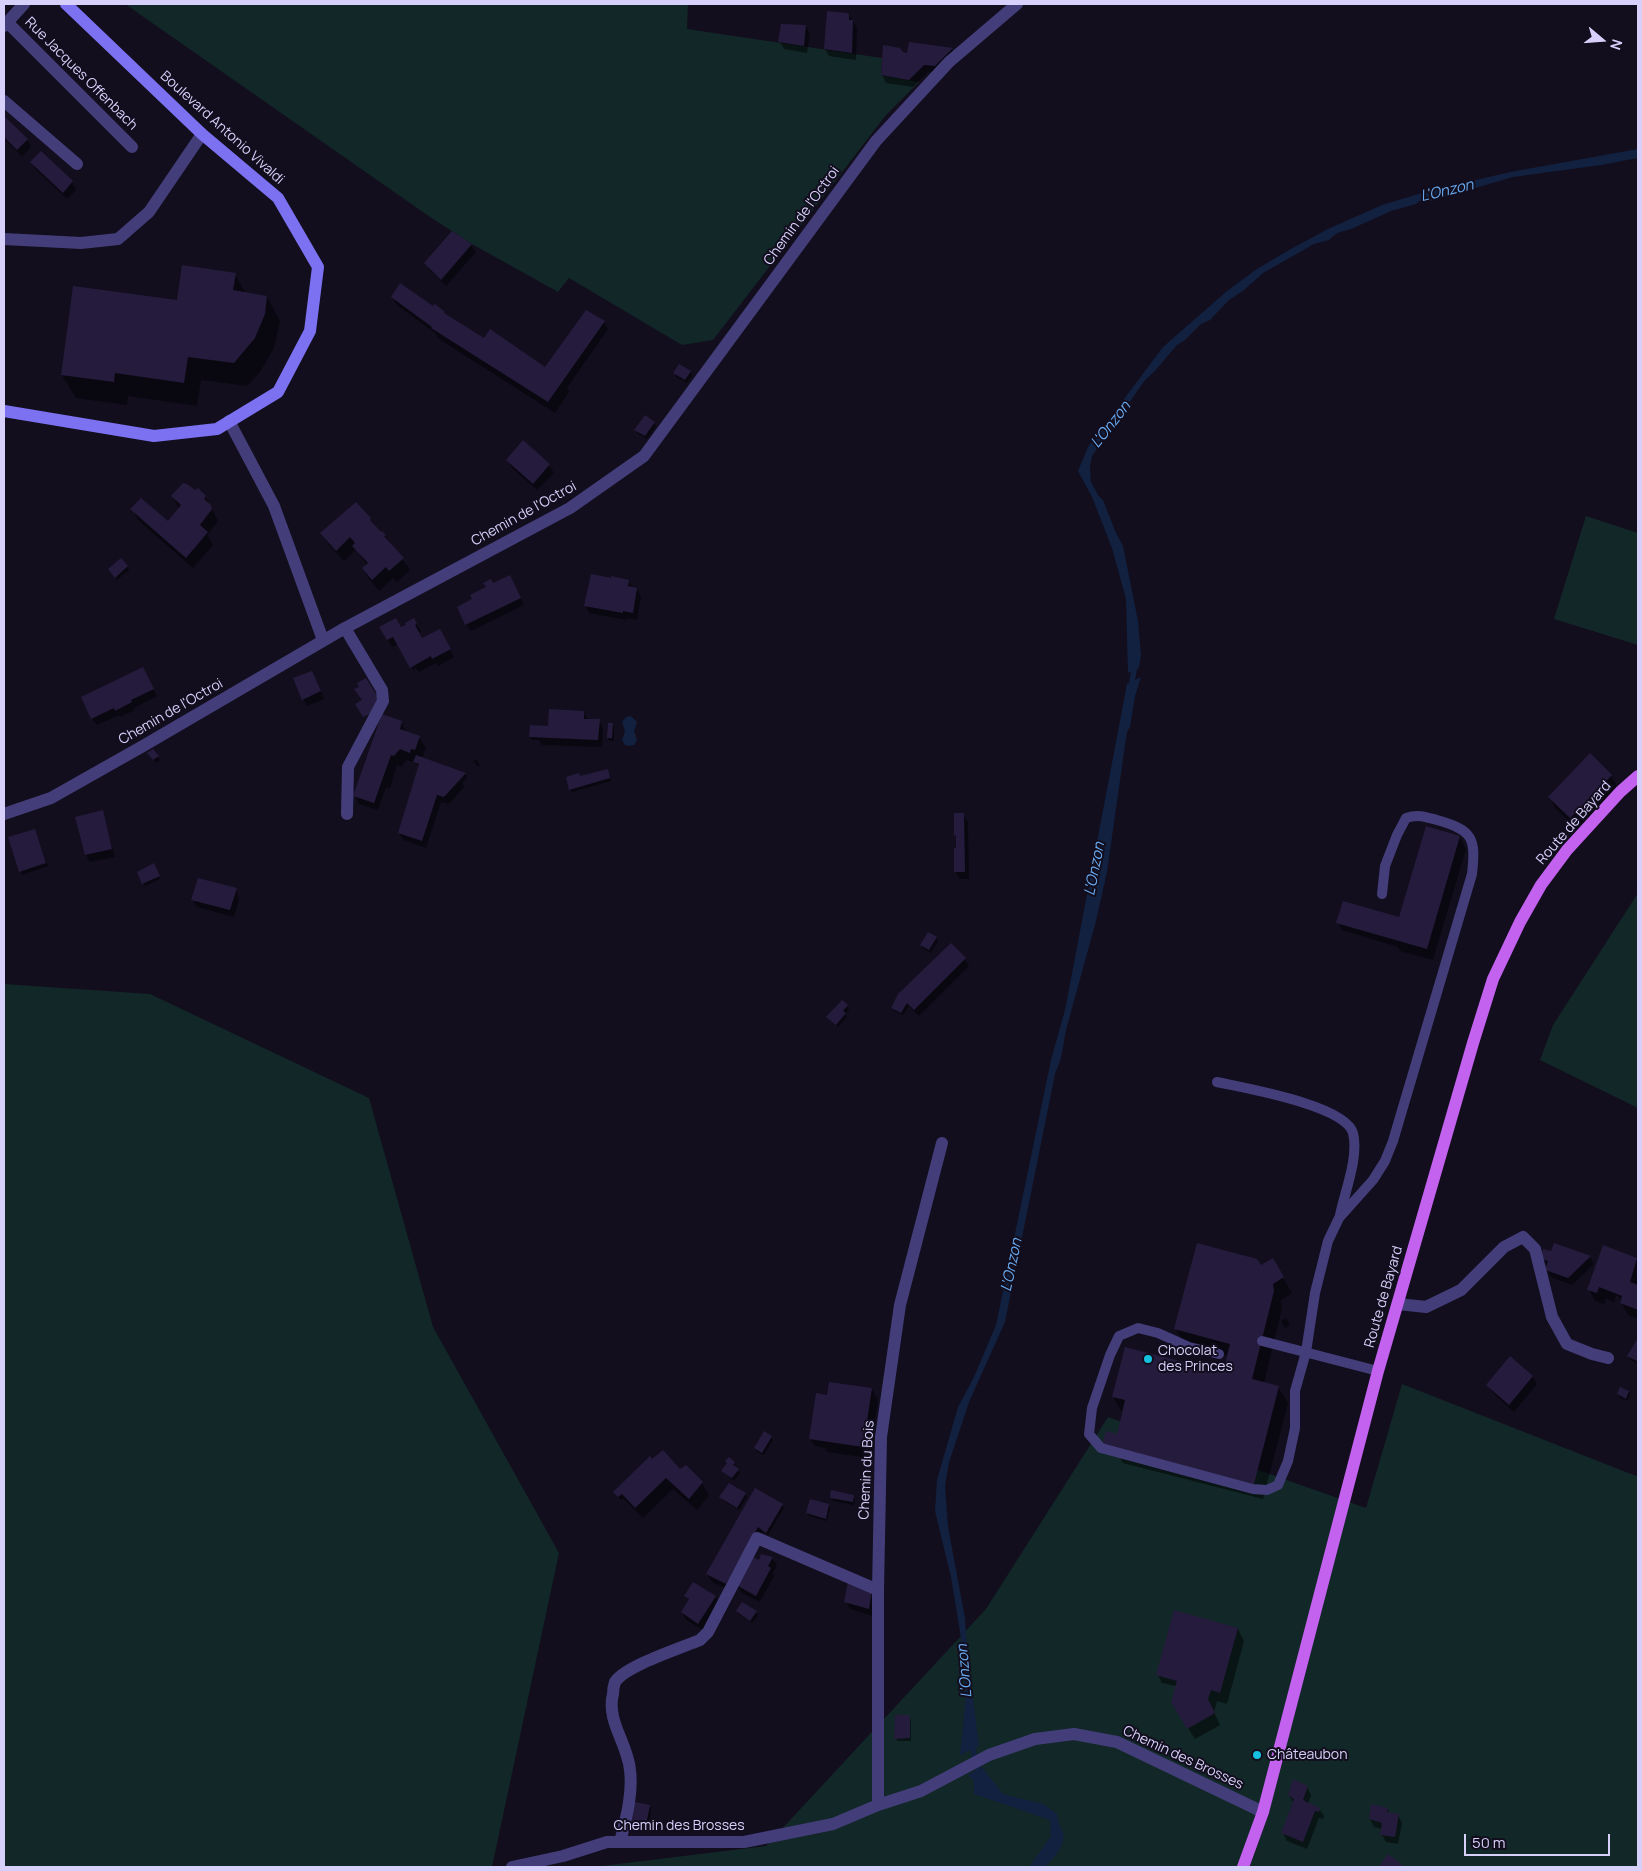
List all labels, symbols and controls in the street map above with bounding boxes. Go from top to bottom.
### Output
street label: Rue Jacques Offenbach [21,14,141,134]
north arrow [1577,15,1627,65]
text: N [1606,37,1627,53]
street label: Boulevard Antonio Vivaldi [157,68,287,188]
street label: Chemin de l'Octroi [761,163,843,269]
water label: L'Onzon [1419,176,1475,206]
water label: L'Onzon [1087,398,1135,452]
street label: Chemin de l'Octroi [468,478,580,550]
street label: Chemin de l'Octroi [116,675,226,749]
street label: Route de Bayard [1533,778,1615,868]
water label: L'Onzon [1081,841,1109,897]
water label: L'Onzon [998,1237,1026,1293]
street label: Route de Bayard [1361,1244,1407,1350]
place label: Chocolat des Princes [1158,1343,1233,1375]
marker: Chocolat des Princes [1142,1353,1154,1365]
street label: Chemin du Bois [856,1420,878,1520]
water label: L'Onzon [954,1643,976,1699]
street label: Chemin des Brosses [1120,1723,1246,1793]
place label: Châteaubon [1267,1747,1347,1763]
marker: Châteaubon [1251,1749,1263,1761]
street label: Chemin des Brosses [613,1818,745,1834]
scale bar [1467,1824,1613,1856]
text: 50 m [1472,1832,1506,1853]

